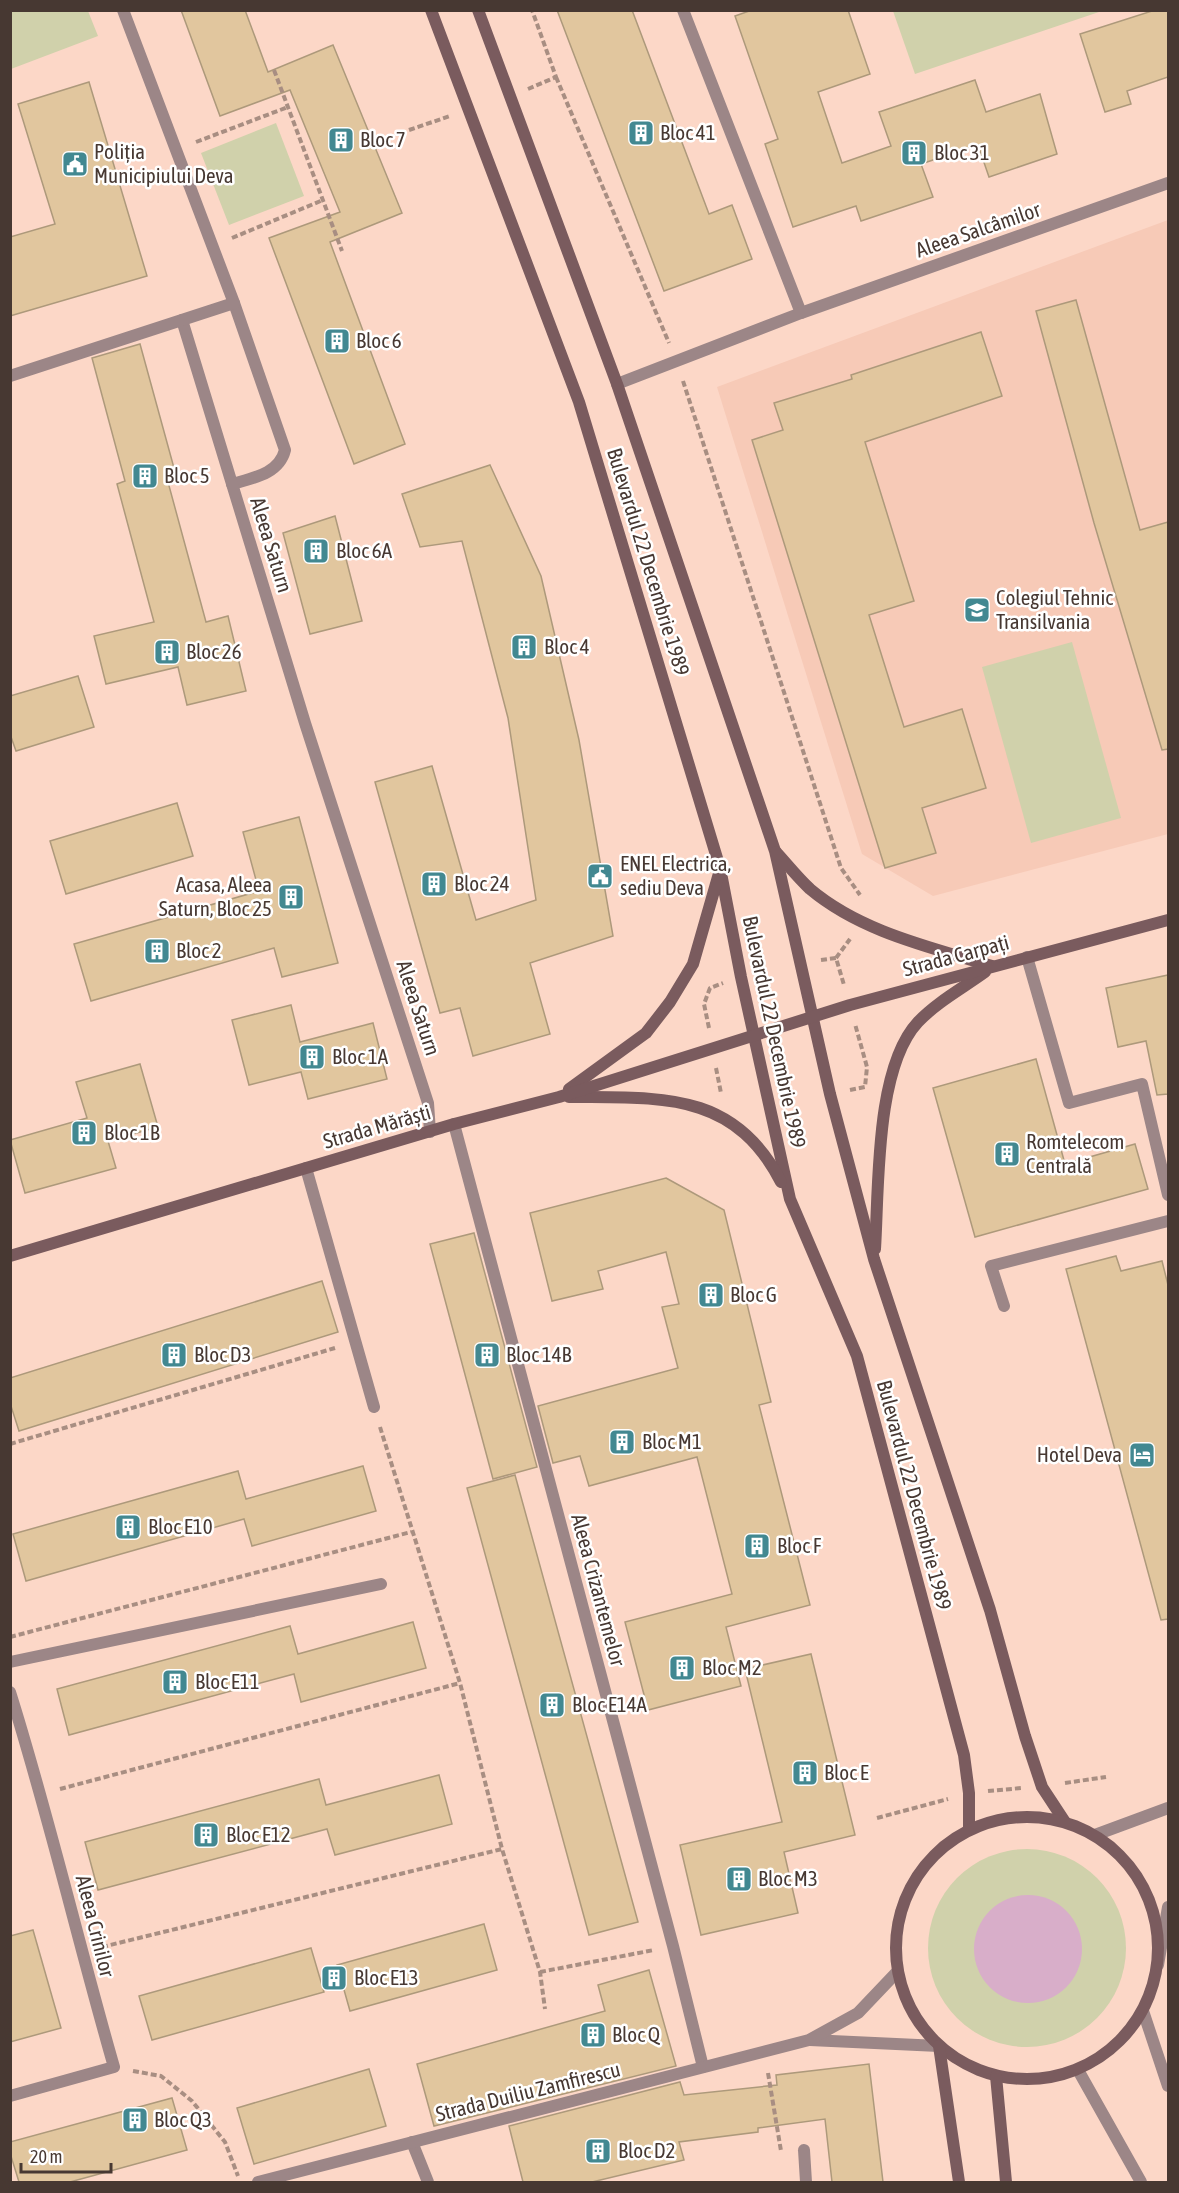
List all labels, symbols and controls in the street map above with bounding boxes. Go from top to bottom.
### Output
building icon: Bloc 41 [626,118,656,148]
place label: Bloc 41 [660,120,716,144]
building icon: Bloc 7 [326,125,356,155]
place label: Bloc 7 [360,127,406,151]
building icon: Bloc 31 [899,138,929,168]
place label: Poliția Municipiului Deva [94,139,233,187]
place label: Bloc 31 [934,140,990,164]
public building icon: Poliția Municipiului Deva [60,149,90,179]
street label: Aleea Salcâmilor [912,196,1044,262]
building icon: Bloc 6 [322,326,352,356]
place label: Bloc 6 [356,328,402,352]
street label: Bulevardul 22 Decembrie 1989 [603,445,695,678]
building icon: Bloc 5 [130,461,160,491]
place label: Bloc 5 [164,463,210,487]
street label: Aleea Saturn [246,494,298,595]
building icon: Bloc 6A [301,536,331,566]
place label: Bloc 6A [336,538,393,562]
place label: Colegiul Tehnic Transilvania [996,585,1113,633]
school or university icon: Colegiul Tehnic Transilvania [962,595,992,625]
building icon: Bloc 4 [509,632,539,662]
place label: Bloc 4 [544,634,590,658]
building icon: Bloc 26 [152,637,182,667]
place label: Bloc 26 [186,639,242,663]
place label: ENEL Electrica, sediu Deva [620,851,731,899]
public building icon: ENEL Electrica, sediu Deva [585,861,615,891]
building icon: Bloc 24 [419,869,449,899]
place label: Bloc 24 [454,871,510,895]
place label: Acasa, Aleea Saturn, Bloc 25 [159,872,272,920]
building icon: Acasa, Aleea Saturn, Bloc 25 [276,882,306,912]
street label: Bulevardul 22 Decembrie 1989 [739,913,811,1150]
street label: Strada Carpați [900,929,1011,981]
building icon: Bloc 2 [142,936,172,966]
place label: Bloc 2 [176,938,222,962]
street label: Aleea Saturn [392,957,446,1058]
building icon: Bloc 1A [297,1042,327,1072]
place label: Bloc 1A [332,1044,389,1068]
street label: Strada Mărăști [320,1099,433,1153]
building icon: Bloc 1B [69,1118,99,1148]
place label: Bloc 1B [104,1120,160,1144]
place label: Romtelecom Centrală [1026,1129,1124,1177]
building icon: Romtelecom Centrală [992,1139,1022,1169]
building icon: Bloc G [696,1280,726,1310]
place label: Bloc G [730,1282,777,1306]
building icon: Bloc D3 [159,1340,189,1370]
building icon: Bloc 14B [472,1340,502,1370]
place label: Bloc D3 [194,1342,251,1366]
place label: Bloc 14B [506,1342,572,1366]
street label: Bulevardul 22 Decembrie 1989 [873,1377,957,1612]
building icon: Bloc M1 [607,1427,637,1457]
place label: Bloc M1 [642,1429,702,1453]
hotel icon: Hotel Deva [1127,1440,1157,1470]
place label: Hotel Deva [1037,1442,1122,1466]
street label: Aleea Crizantemelor [567,1511,631,1669]
building icon: Bloc E10 [113,1512,143,1542]
place label: Bloc E10 [148,1514,213,1538]
building icon: Bloc F [742,1531,772,1561]
place label: Bloc F [777,1533,822,1557]
building icon: Bloc M2 [667,1653,697,1683]
place label: Bloc M2 [702,1655,762,1679]
building icon: Bloc E11 [160,1667,190,1697]
place label: Bloc E11 [195,1669,260,1693]
building icon: Bloc E14A [537,1690,567,1720]
place label: Bloc E14A [572,1692,648,1716]
building icon: Bloc E [790,1758,820,1788]
place label: Bloc E [824,1760,869,1784]
building icon: Bloc E12 [191,1820,221,1850]
place label: Bloc E12 [226,1822,291,1846]
building icon: Bloc M3 [724,1864,754,1894]
place label: Bloc M3 [758,1866,818,1890]
street label: Aleea Crinilor [72,1872,120,1980]
building icon: Bloc E13 [319,1963,349,1993]
place label: Bloc E13 [354,1965,419,1989]
building icon: Bloc Q [578,2020,608,2050]
place label: Bloc Q [612,2022,661,2046]
street label: Strada Duiliu Zamfirescu [433,2057,622,2126]
building icon: Bloc Q3 [120,2105,150,2135]
place label: Bloc Q3 [154,2107,212,2131]
scale bar [21,2136,111,2174]
building icon: Bloc D2 [583,2136,613,2166]
place label: Bloc D2 [618,2138,675,2162]
text: 20 m [30,2146,62,2167]

